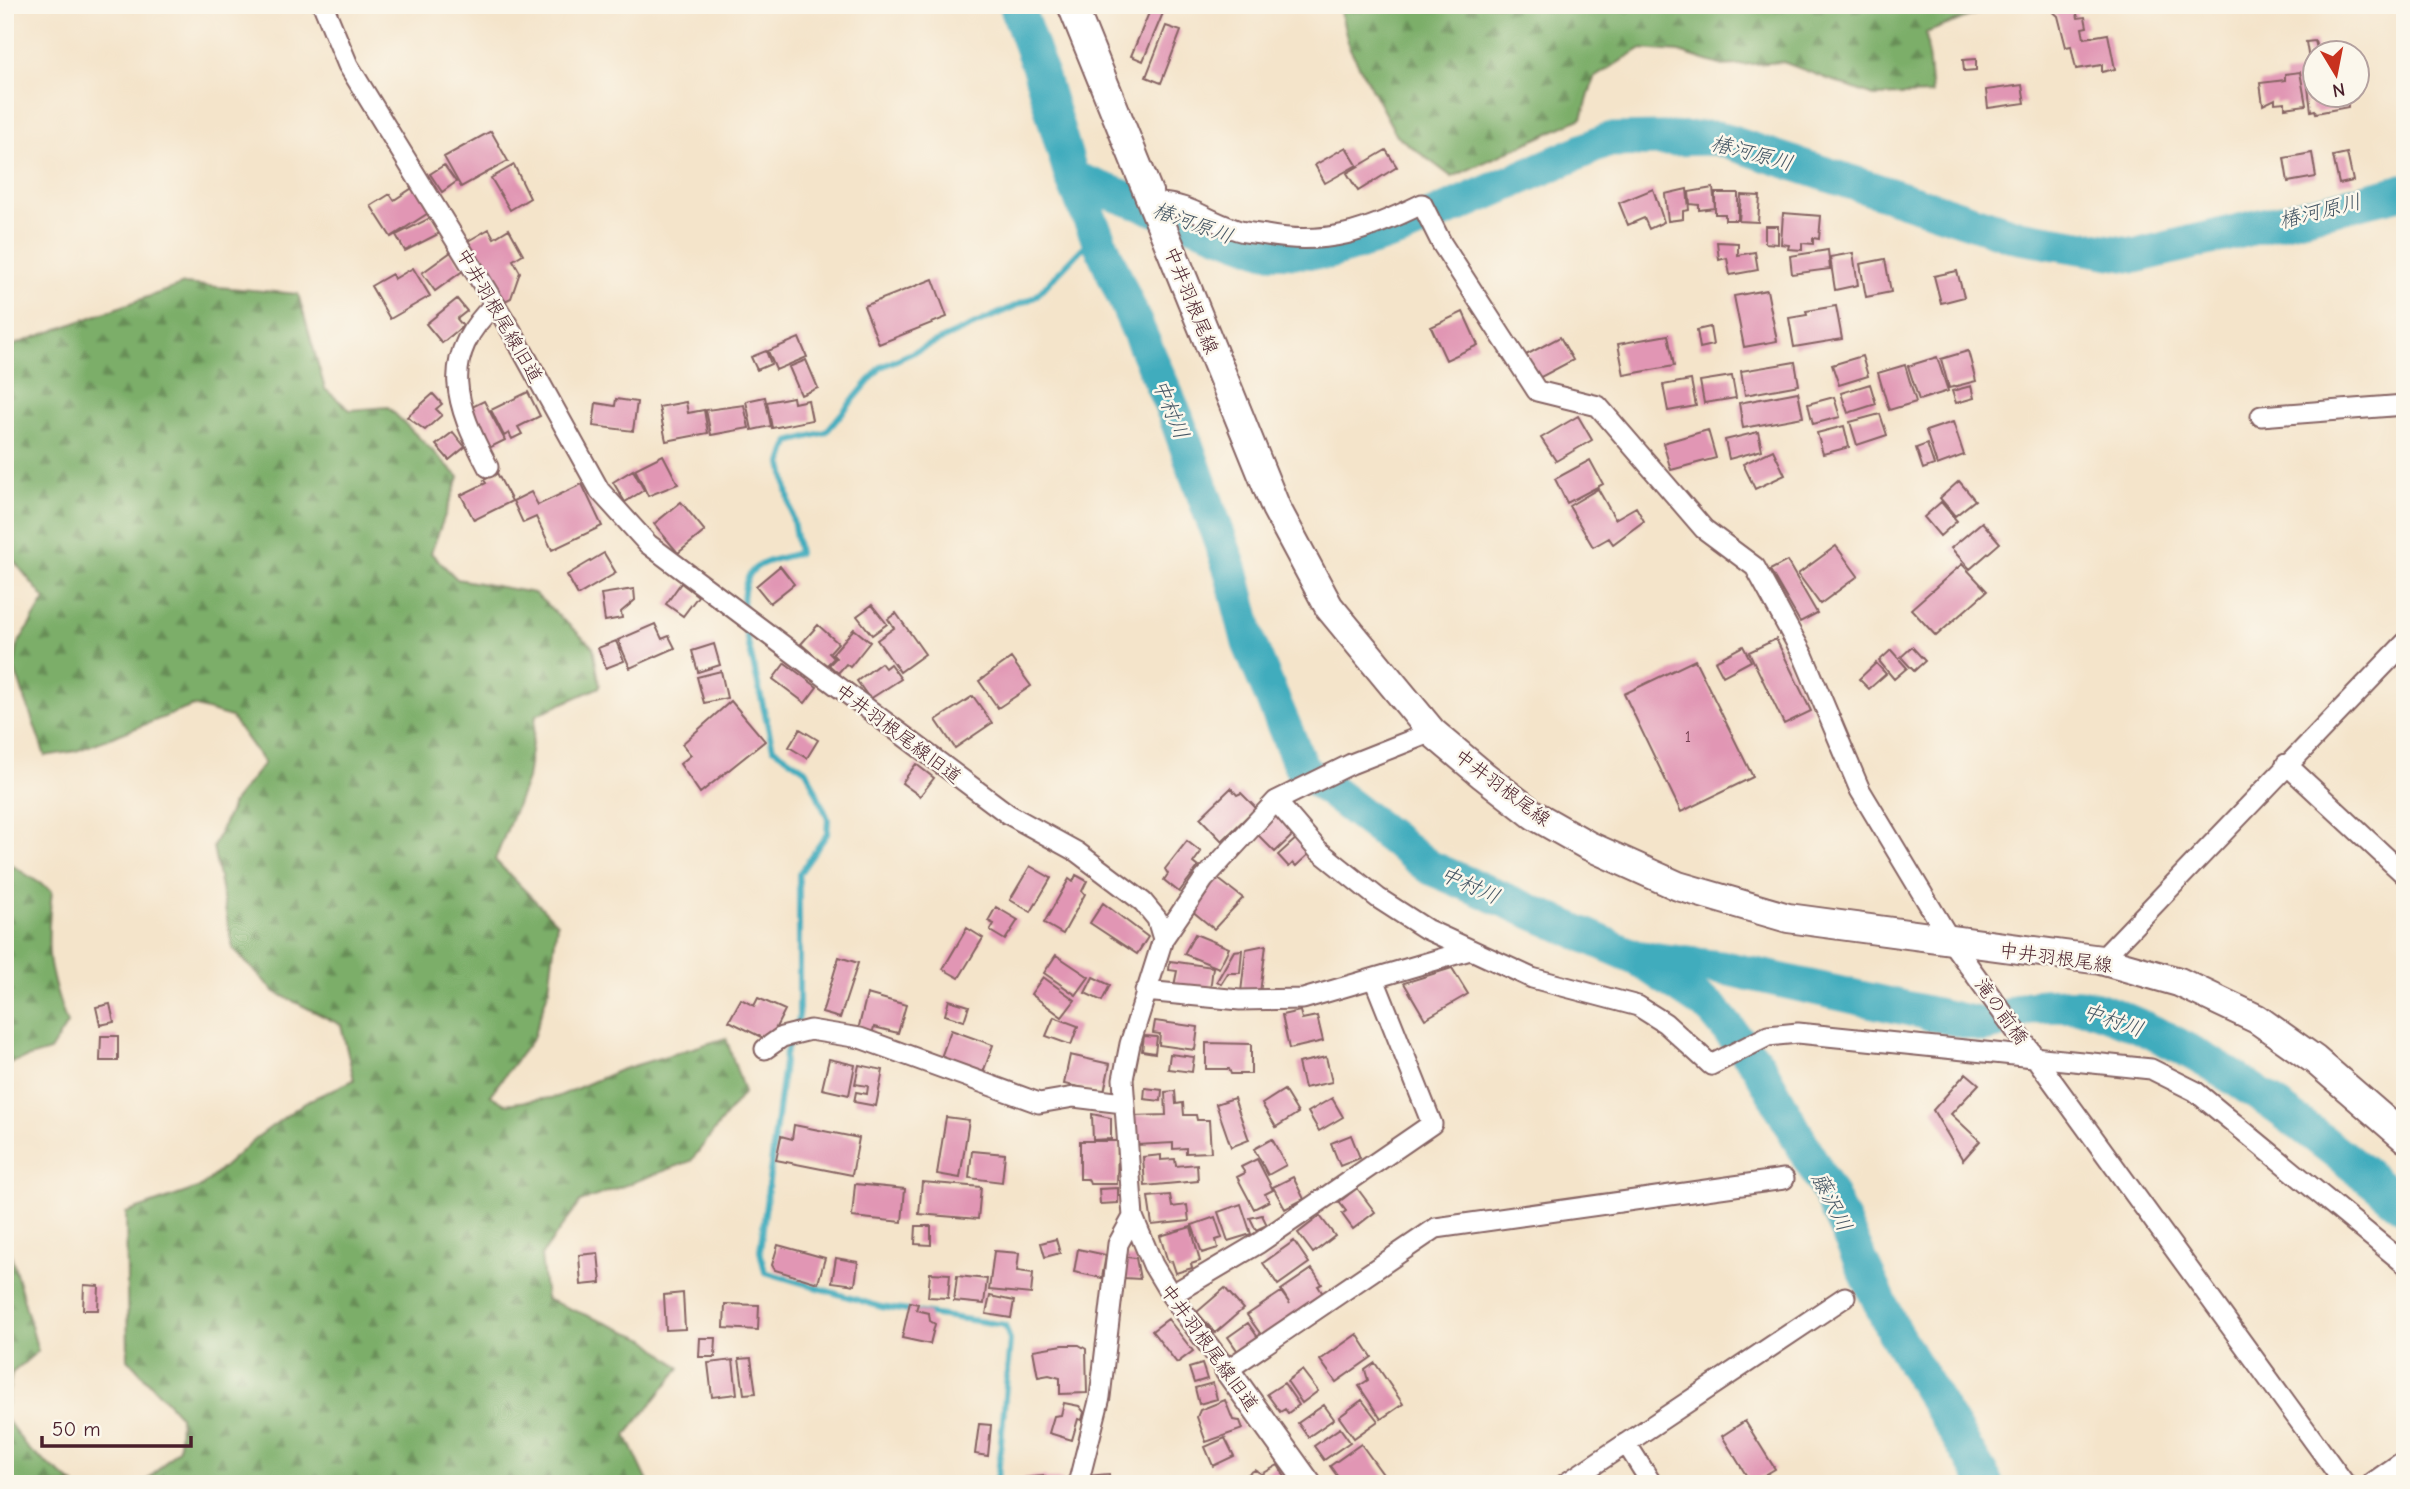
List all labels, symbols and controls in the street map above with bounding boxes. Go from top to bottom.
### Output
north arrow [2302,38,2372,108]
text: N [2331,78,2347,102]
water label: 椿河原川 [1708,131,1796,175]
water label: 椿河原川 [2276,189,2364,233]
water label: 椿河原川 [1149,197,1237,249]
street label: 中井羽根尾線 [1160,243,1223,357]
street label: 中井羽根尾線旧道 [452,244,547,387]
water label: 中村川 [1148,375,1194,443]
street label: 中井羽根尾線旧道 [831,679,966,788]
house number: 1 [1685,728,1691,746]
street label: 中井羽根尾線 [1450,745,1555,831]
water label: 中村川 [1436,861,1504,909]
street label: 中井羽根尾線 [1998,939,2114,977]
street label: 滝の前橋 [1970,974,2032,1049]
water label: 中村川 [2079,998,2147,1042]
water label: 藤沢川 [1807,1168,1857,1236]
street label: 中井羽根尾線旧道 [1156,1280,1263,1416]
scale bar [42,1405,191,1449]
text: 50 m [52,1417,101,1441]

